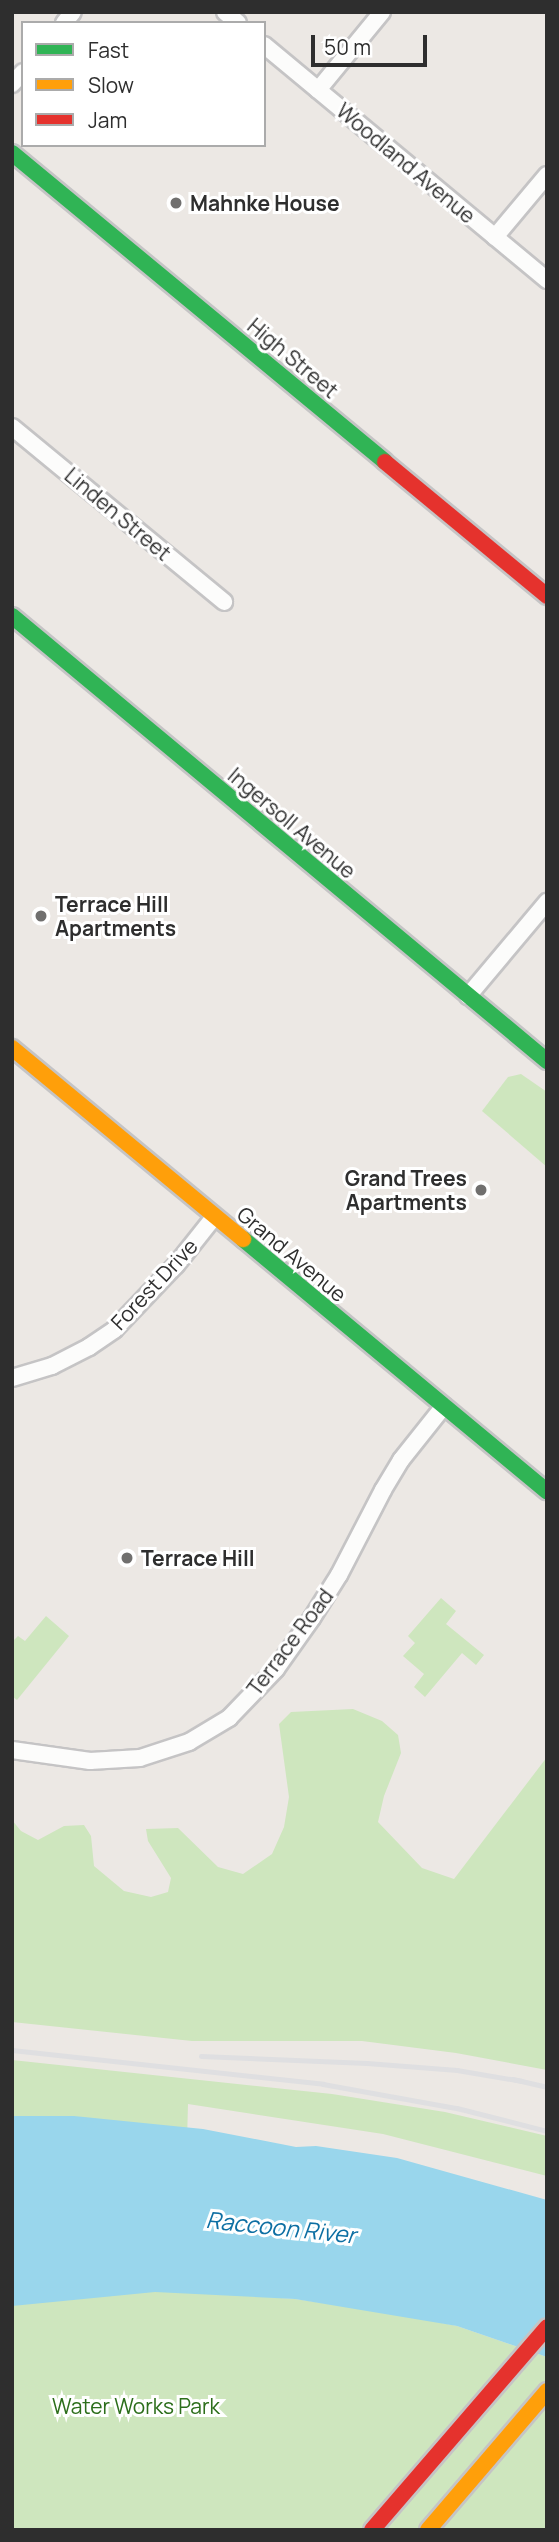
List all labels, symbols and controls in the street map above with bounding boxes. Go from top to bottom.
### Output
legend [21,21,266,147]
scale bar [314,21,430,65]
text: 50 m [324,33,371,61]
text: Fast [88,36,129,64]
text: Slow [88,71,134,99]
street label: Woodland Avenue [332,98,480,228]
text: Jam [88,106,127,134]
place label: Mahnke House [190,190,340,216]
marker: Mahnke House [168,195,184,211]
street label: High Street [243,313,343,403]
street label: Linden Street [60,462,176,566]
street label: Ingersoll Avenue [223,762,361,884]
place label: Terrace Hill Apartments [55,891,176,941]
marker: Terrace Hill Apartments [33,908,49,924]
place label: Grand Trees Apartments [345,1165,467,1215]
marker: Grand Trees Apartments [473,1182,489,1198]
street label: Grand Avenue [232,1201,352,1307]
street label: Forest Drive [106,1233,202,1335]
place label: Terrace Hill [141,1545,255,1571]
marker: Terrace Hill [119,1550,135,1566]
street label: Terrace Road [242,1584,338,1700]
water label: Raccoon River [205,2205,357,2249]
park label: Water Works Park [52,2393,220,2419]

